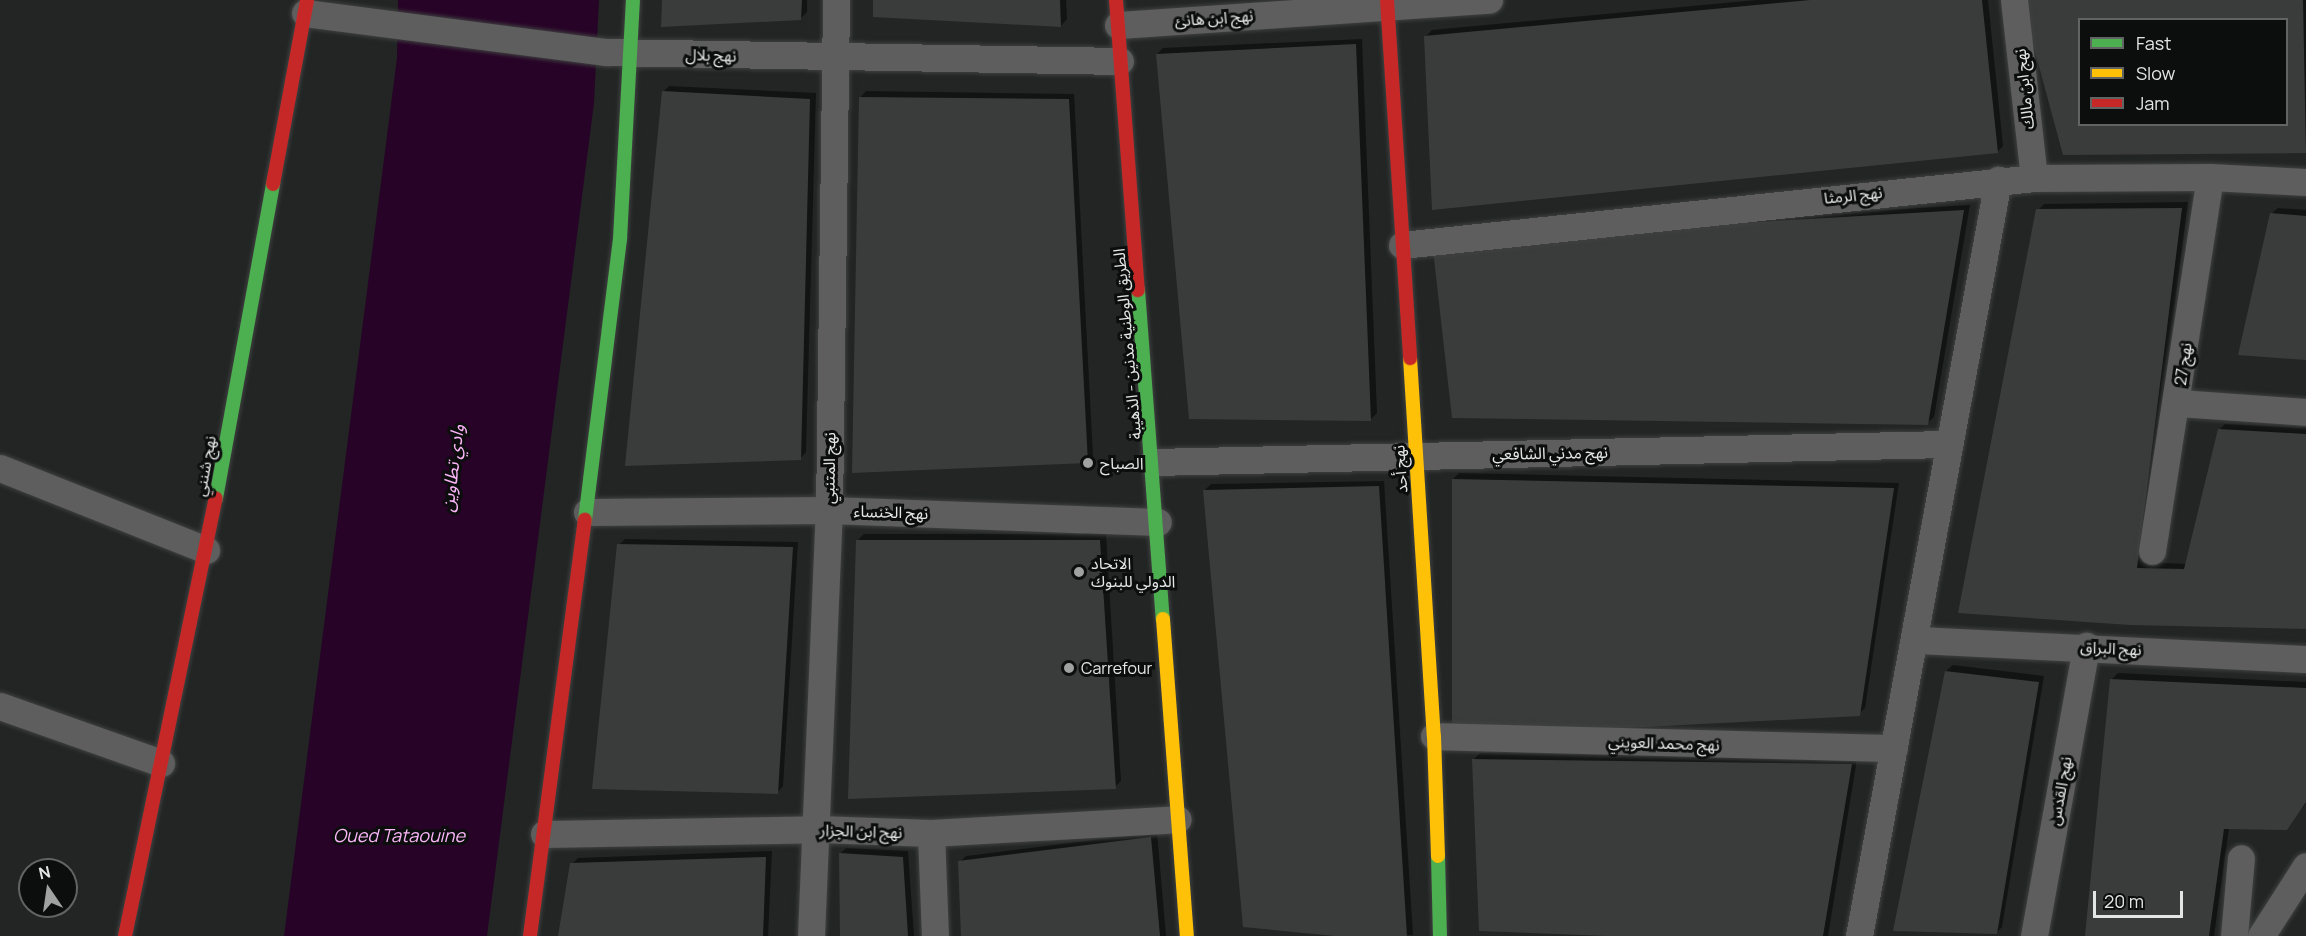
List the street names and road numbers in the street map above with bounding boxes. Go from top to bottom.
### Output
street label: نهج ابن هانئ [1174,6,1254,30]
street label: نهج بلال [685,45,737,65]
street label: نهج ابن مالك [2010,48,2038,130]
street label: نهج الرمثا [1823,182,1883,208]
street label: الطريق الوطنية مدنين - الذهيبة [1109,248,1145,440]
street label: نهج 27 [2170,341,2196,387]
street label: نهج المتنبي [819,432,839,504]
street label: نهج شنني [190,434,220,498]
street label: نهج مدني الشافعي [1492,442,1608,464]
street label: نهج أحد [1389,445,1411,493]
street label: نهج الخنساء [853,501,929,523]
street label: نهج البراق [2080,637,2142,659]
street label: نهج محمد العويني [1608,731,1720,755]
street label: نهج القدس [2044,755,2076,827]
street label: نهج ابن الجزار [819,820,903,842]

